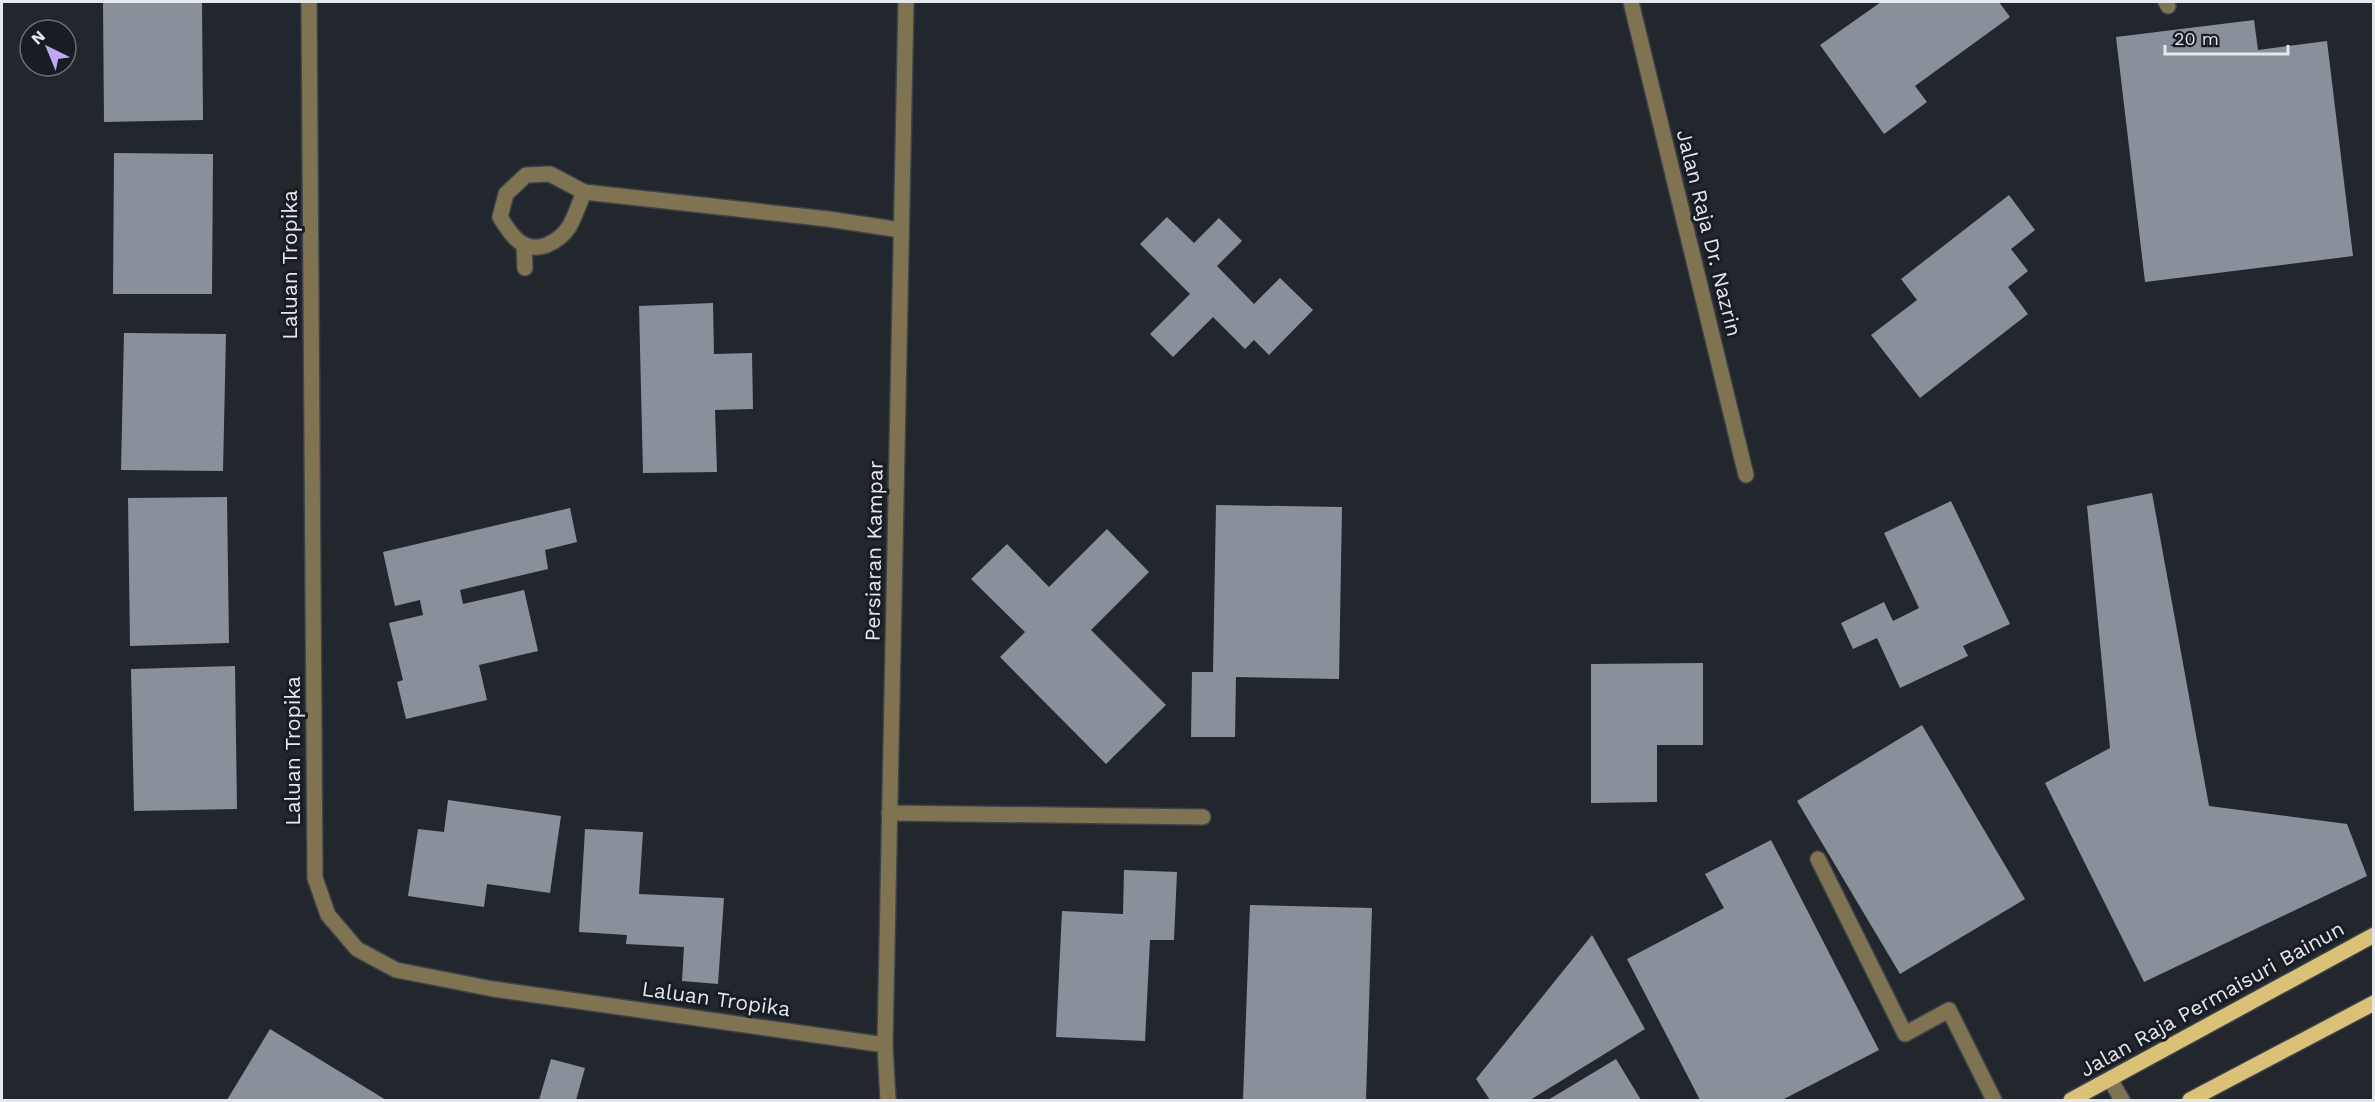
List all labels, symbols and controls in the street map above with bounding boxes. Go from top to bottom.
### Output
north arrow [18,18,78,78]
scale bar [2165,18,2288,56]
text: N [27,26,49,48]
text: 20 m [2174,28,2219,49]
street label: Jalan Raja Dr. Nazrin [1672,127,1747,339]
street label: Laluan Tropika [277,190,302,340]
street label: Persiaran Kampar [859,460,888,642]
street label: Laluan Tropika [280,676,305,826]
street label: Jalan Raja Permaisuri Bainun [2075,915,2348,1082]
street label: Laluan Tropika [640,976,792,1021]

